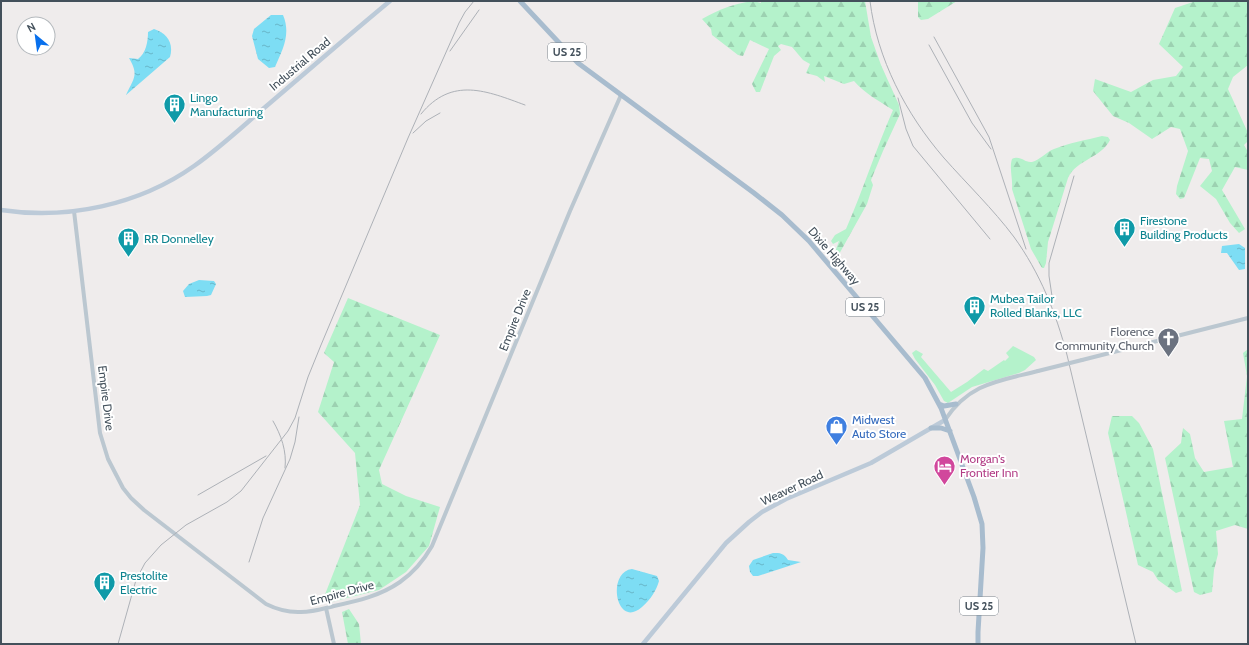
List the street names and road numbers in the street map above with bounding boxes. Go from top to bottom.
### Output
street label: Industrial Road [266,34,333,94]
road number: US 25 [548,43,586,61]
street label: Dixie Highway [805,224,864,288]
street label: Empire Drive [495,287,534,353]
road number: US 25 [846,298,884,316]
street label: Empire Drive [95,364,118,431]
street label: Weaver Road [758,467,825,509]
street label: Empire Drive [308,577,376,608]
road number: US 25 [960,597,998,615]

